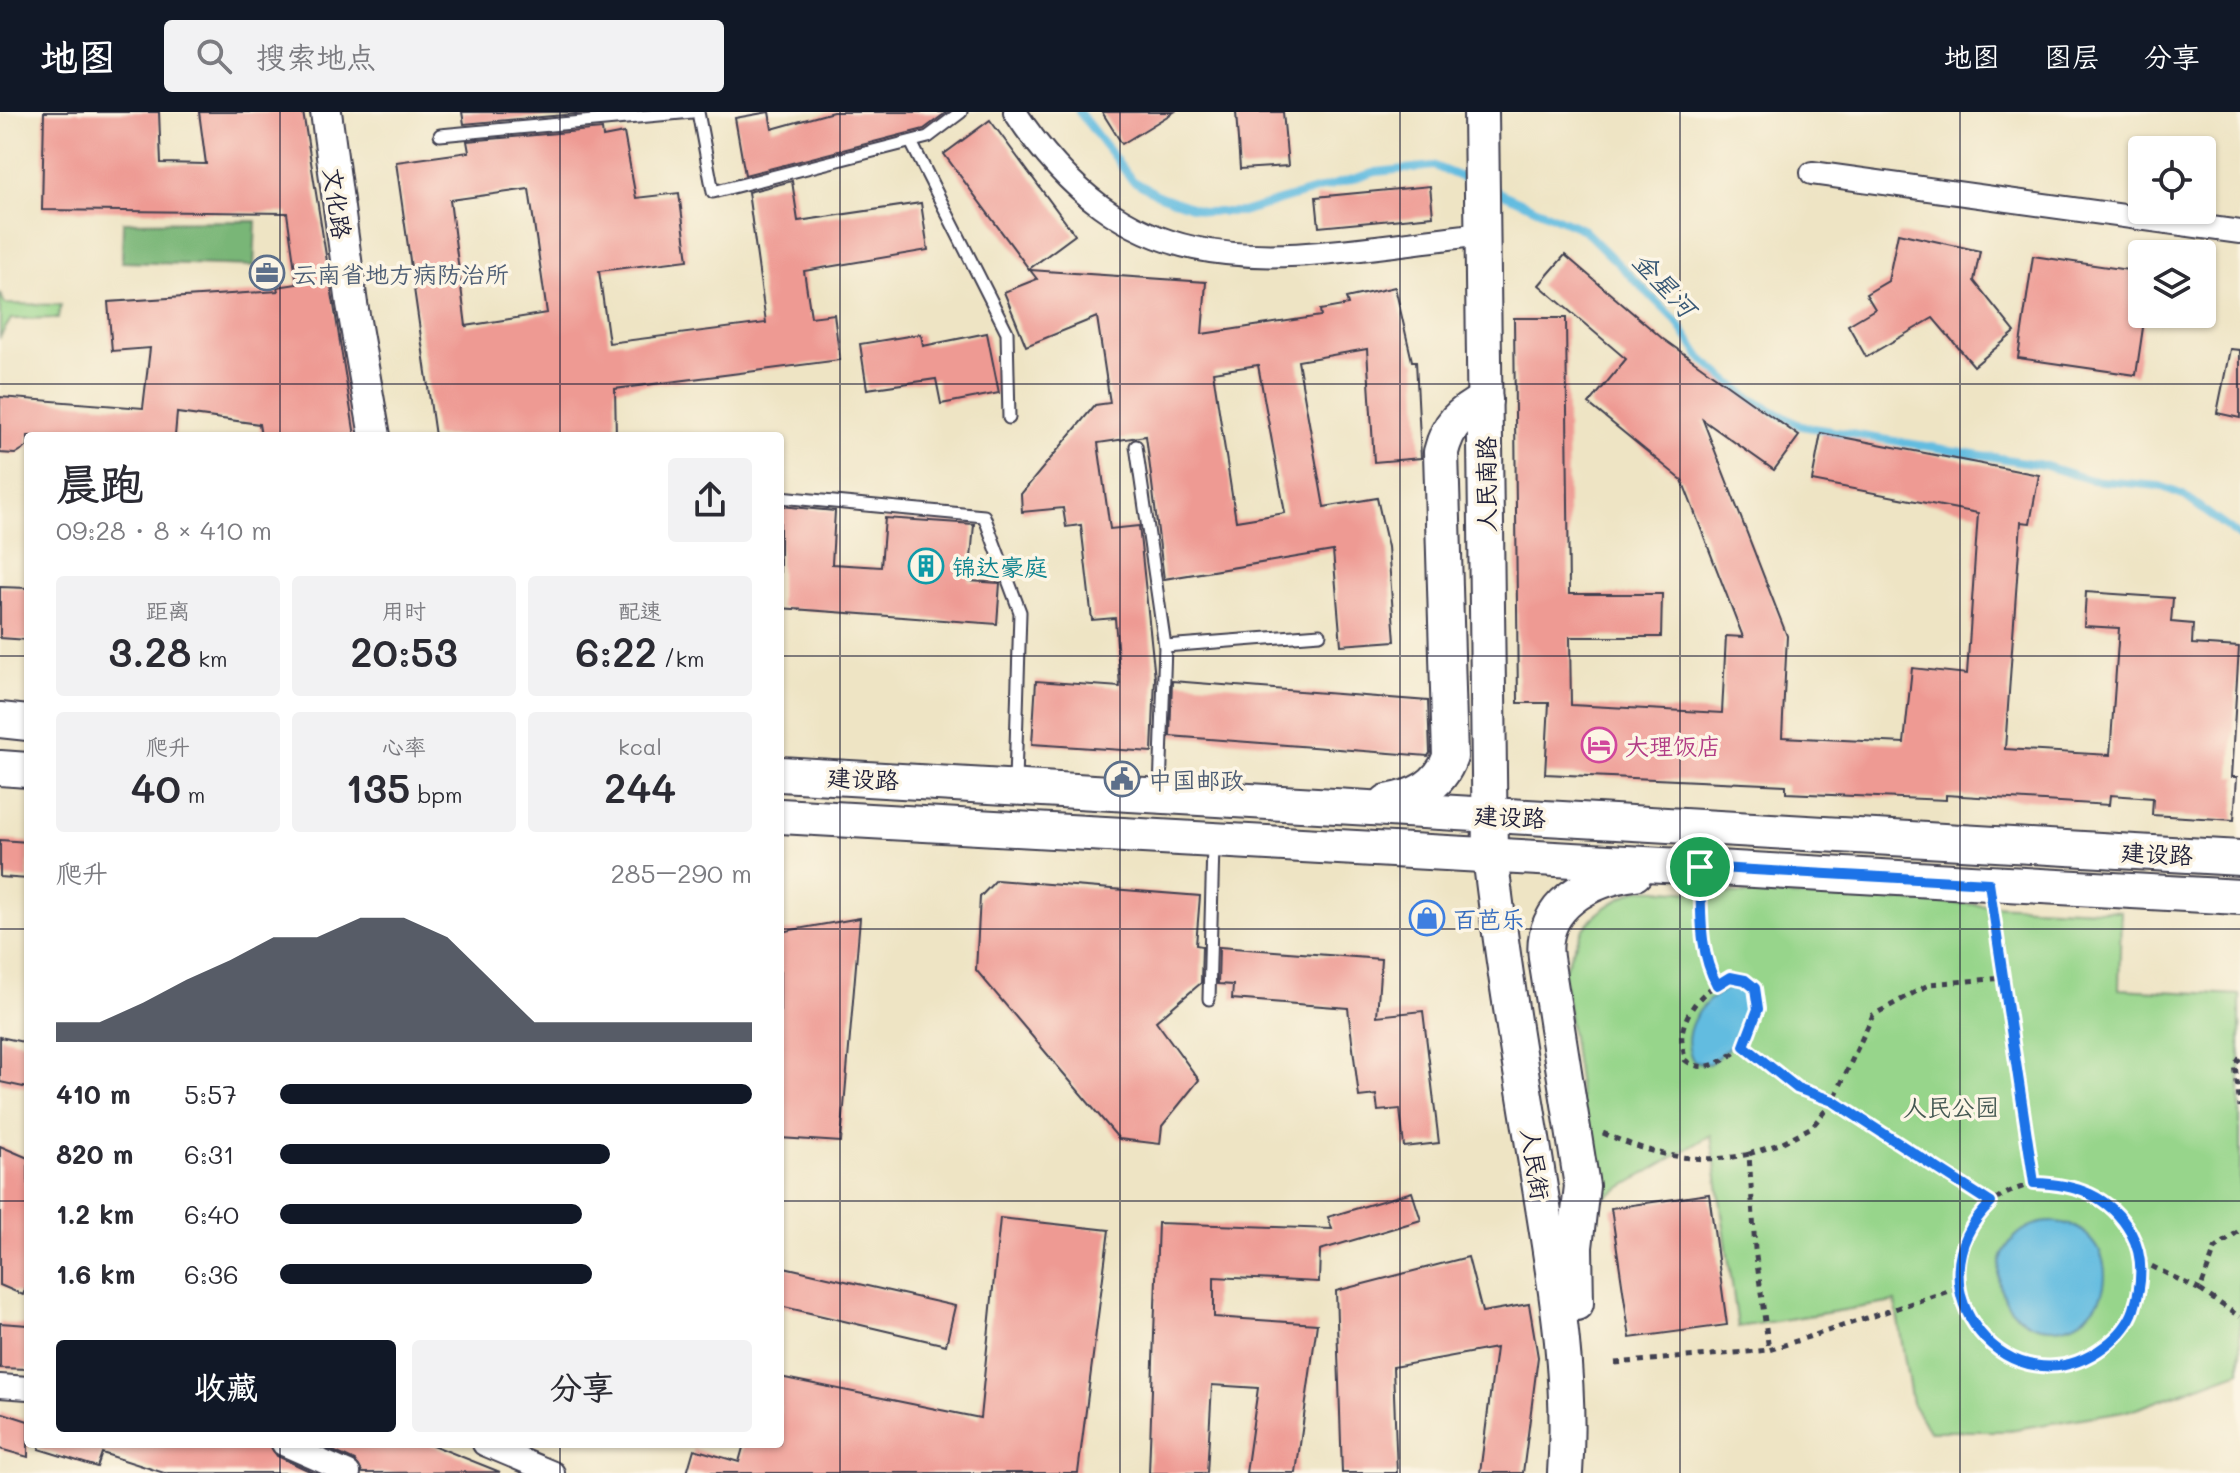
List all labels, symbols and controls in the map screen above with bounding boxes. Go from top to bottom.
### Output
search box [164,20,724,92]
text: 地图 [40,31,116,81]
icon: search [192,34,236,78]
text: 搜索地点 [256,36,376,76]
text: 地图 [1944,38,2000,74]
text: 图层 [2044,38,2100,74]
text: 分享 [2144,38,2200,74]
map controls [2128,136,2216,328]
button: locate [2128,136,2216,224]
street label: 文化路 [318,165,358,241]
button: layers [2128,240,2216,328]
water label: 金星河 [1626,244,1707,327]
office icon: 云南省地方病防治所 [248,254,286,292]
place label: 云南省地方病防治所 [293,258,509,289]
street label: 人民南路 [1470,436,1501,532]
text: 晨跑 [56,454,144,511]
button: share [668,458,752,542]
text: 09:28 · 8 × 410 m [56,513,272,547]
building icon: 锦达豪庭 [907,547,945,585]
place label: 锦达豪庭 [952,551,1048,582]
text: 距离 [146,596,190,625]
text: 用时 [382,596,426,625]
text: 配速 [618,596,662,625]
text: 3.28 [108,625,191,677]
text: 20:53 [350,625,458,677]
text: 6:22 [575,625,657,677]
text: km [191,644,228,673]
text: /km [657,644,705,673]
hotel icon: 大理饭店 [1580,726,1618,764]
place label: 大理饭店 [1625,730,1721,761]
text: 爬升 [146,732,190,761]
text: 心率 [382,732,426,761]
text: kcal [618,732,662,761]
public building icon: 中国邮政 [1103,760,1141,798]
text: 40 [131,761,181,813]
text: 135 [345,761,410,813]
text: 244 [604,761,676,813]
street label: 建设路 [826,761,900,795]
place label: 中国邮政 [1148,764,1244,795]
text: m [181,780,205,809]
text: bpm [410,780,463,809]
street label: 建设路 [1473,799,1547,833]
pin [1666,833,1734,901]
street label: 建设路 [2120,836,2194,870]
icon: arrive [1678,845,1722,889]
text: 爬升 [56,856,108,890]
text: 285–290 m [610,856,752,890]
shop icon: 百芭乐 [1408,899,1446,937]
place label: 百芭乐 [1453,903,1525,934]
text: 410 m [56,1077,131,1111]
text: 5:57 [184,1077,237,1111]
park label: 人民公园 [1903,1091,1999,1122]
street label: 人民街 [1515,1126,1557,1202]
text: 820 m [56,1137,133,1171]
text: 6:31 [184,1137,235,1171]
text: 1.2 km [56,1197,134,1231]
text: 6:40 [184,1197,239,1231]
text: 1.6 km [56,1257,135,1291]
text: 6:36 [184,1257,239,1291]
button: 收藏 [56,1340,396,1432]
button: 分享 [412,1340,752,1432]

